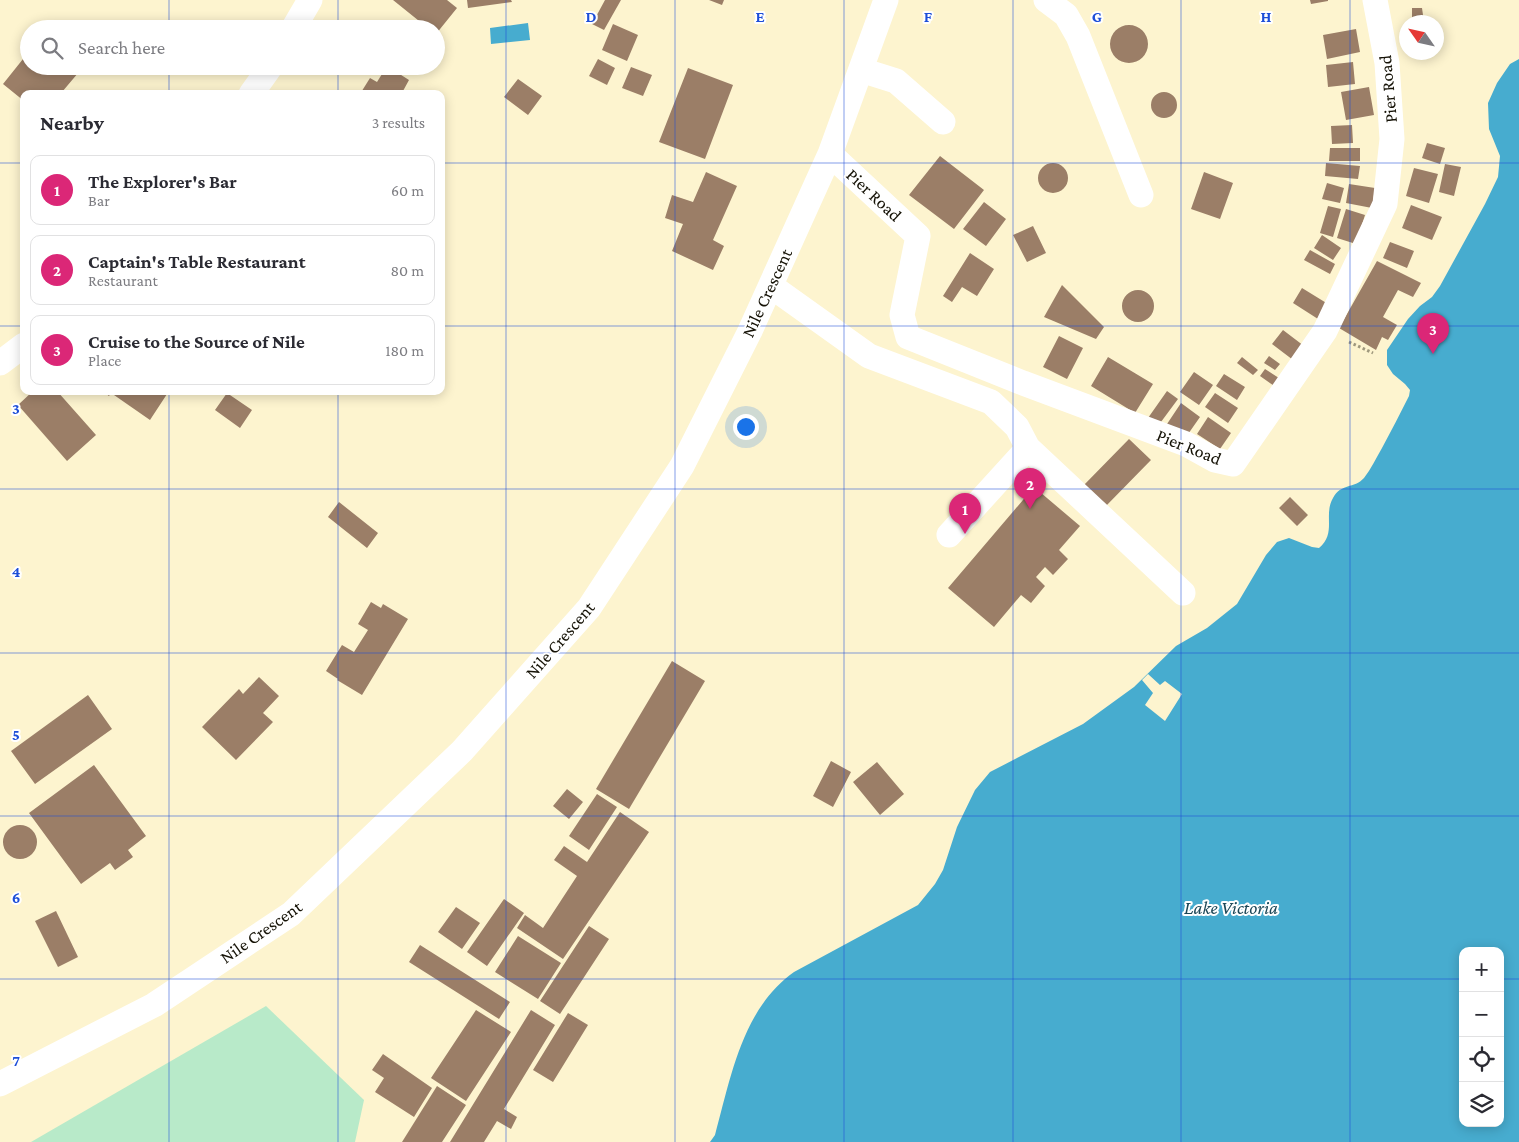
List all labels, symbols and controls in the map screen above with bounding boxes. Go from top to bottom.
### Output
text: D [585,8,597,25]
text: E [755,8,765,25]
text: F [924,8,933,25]
text: G [1092,8,1102,25]
text: H [1261,8,1272,25]
north arrow [1399,15,1444,60]
search box [20,20,445,75]
icon: search [38,34,66,62]
text: Search here [78,37,165,58]
street label: Pier Road [1375,54,1401,124]
text: Nearby [40,111,104,135]
text: 3 results [372,114,425,131]
street label: Pier Road [842,165,906,226]
text: The Explorer's Bar [88,171,237,192]
text: 1 [54,182,60,199]
text: 60 m [391,182,424,199]
text: Bar [88,192,110,209]
street label: Nile Crescent [738,245,797,340]
text: Captain's Table Restaurant [88,251,306,272]
text: 2 [53,262,61,279]
text: 80 m [390,262,424,279]
text: Restaurant [88,272,158,289]
pin: 3 [1417,313,1449,354]
text: Cruise to the Source of Nile [88,331,305,352]
text: 3 [53,342,61,359]
text: 180 m [385,342,424,359]
text: Place [88,352,121,369]
text: 3 [12,400,20,417]
your location [733,414,759,440]
street label: Pier Road [1154,425,1225,469]
pin: 2 [1014,468,1046,509]
pin: 1 [949,493,981,534]
text: 4 [12,563,21,580]
street label: Nile Crescent [521,597,599,682]
text: 5 [12,726,20,743]
text: 6 [12,889,20,906]
street label: Nile Crescent [216,896,307,967]
water label: Lake Victoria [1184,897,1278,918]
map controls [1459,947,1504,1127]
button: + [1459,947,1504,992]
button: − [1459,992,1504,1037]
button: locate [1459,1037,1504,1082]
text: 7 [12,1052,20,1069]
button: layers [1459,1082,1504,1127]

